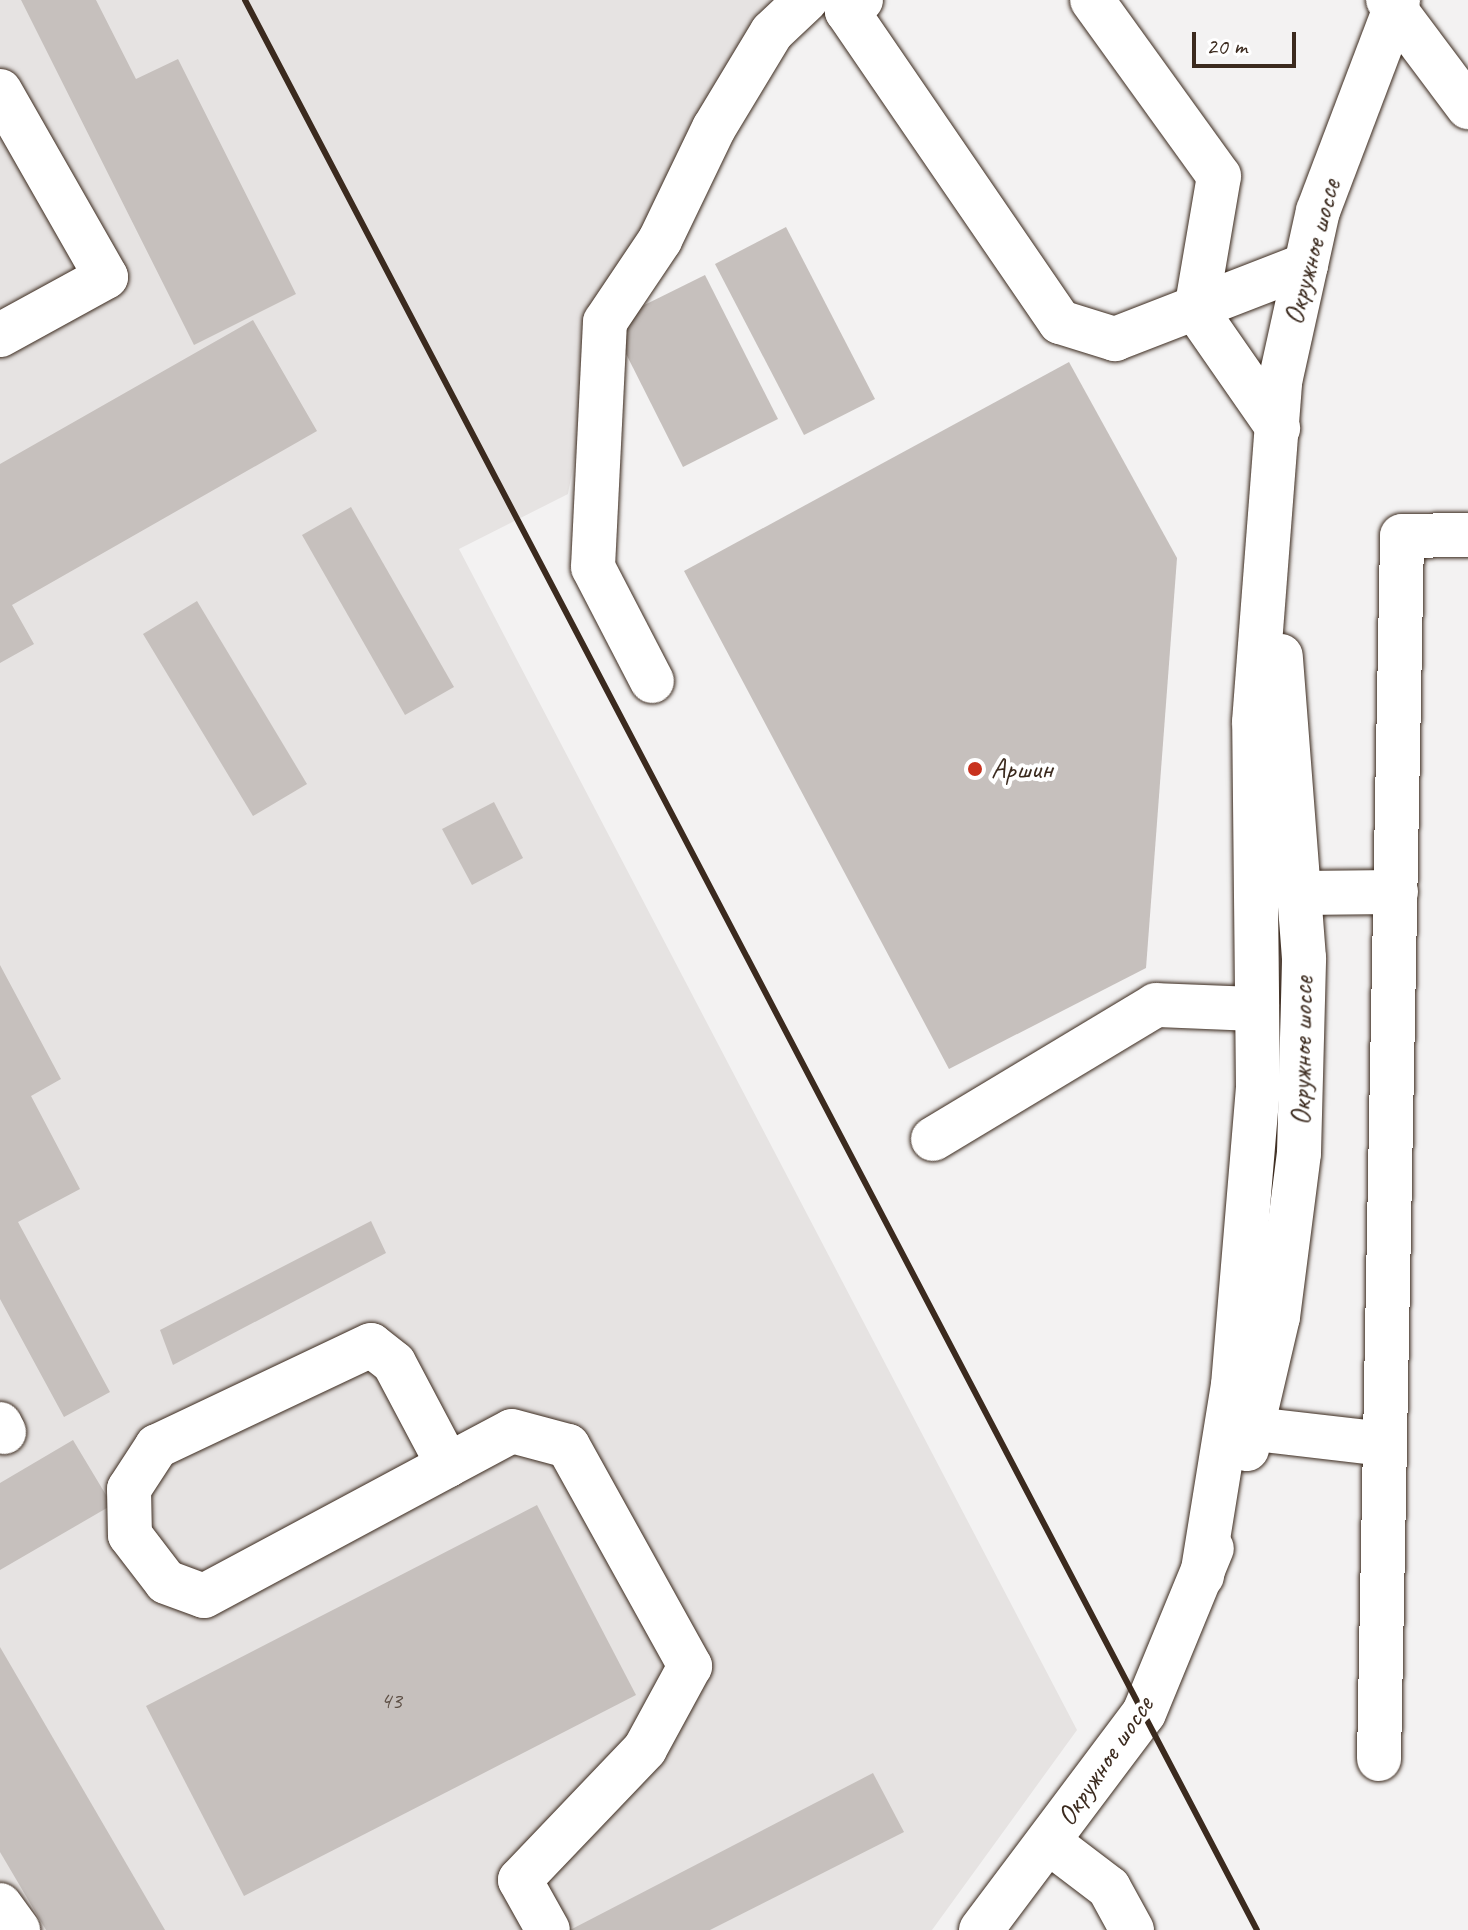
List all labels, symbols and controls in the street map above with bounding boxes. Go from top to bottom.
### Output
scale bar [1196,16,1300,66]
text: 20 m [1206,31,1247,61]
street label: Окружное шоссе [1276,175,1348,329]
place label: Аршин [991,752,1053,786]
marker: Аршин [966,760,984,778]
street label: Окружное шоссе [1284,976,1320,1126]
house number: 43 [380,1687,402,1715]
street label: Окружное шоссе [1049,1689,1161,1833]

